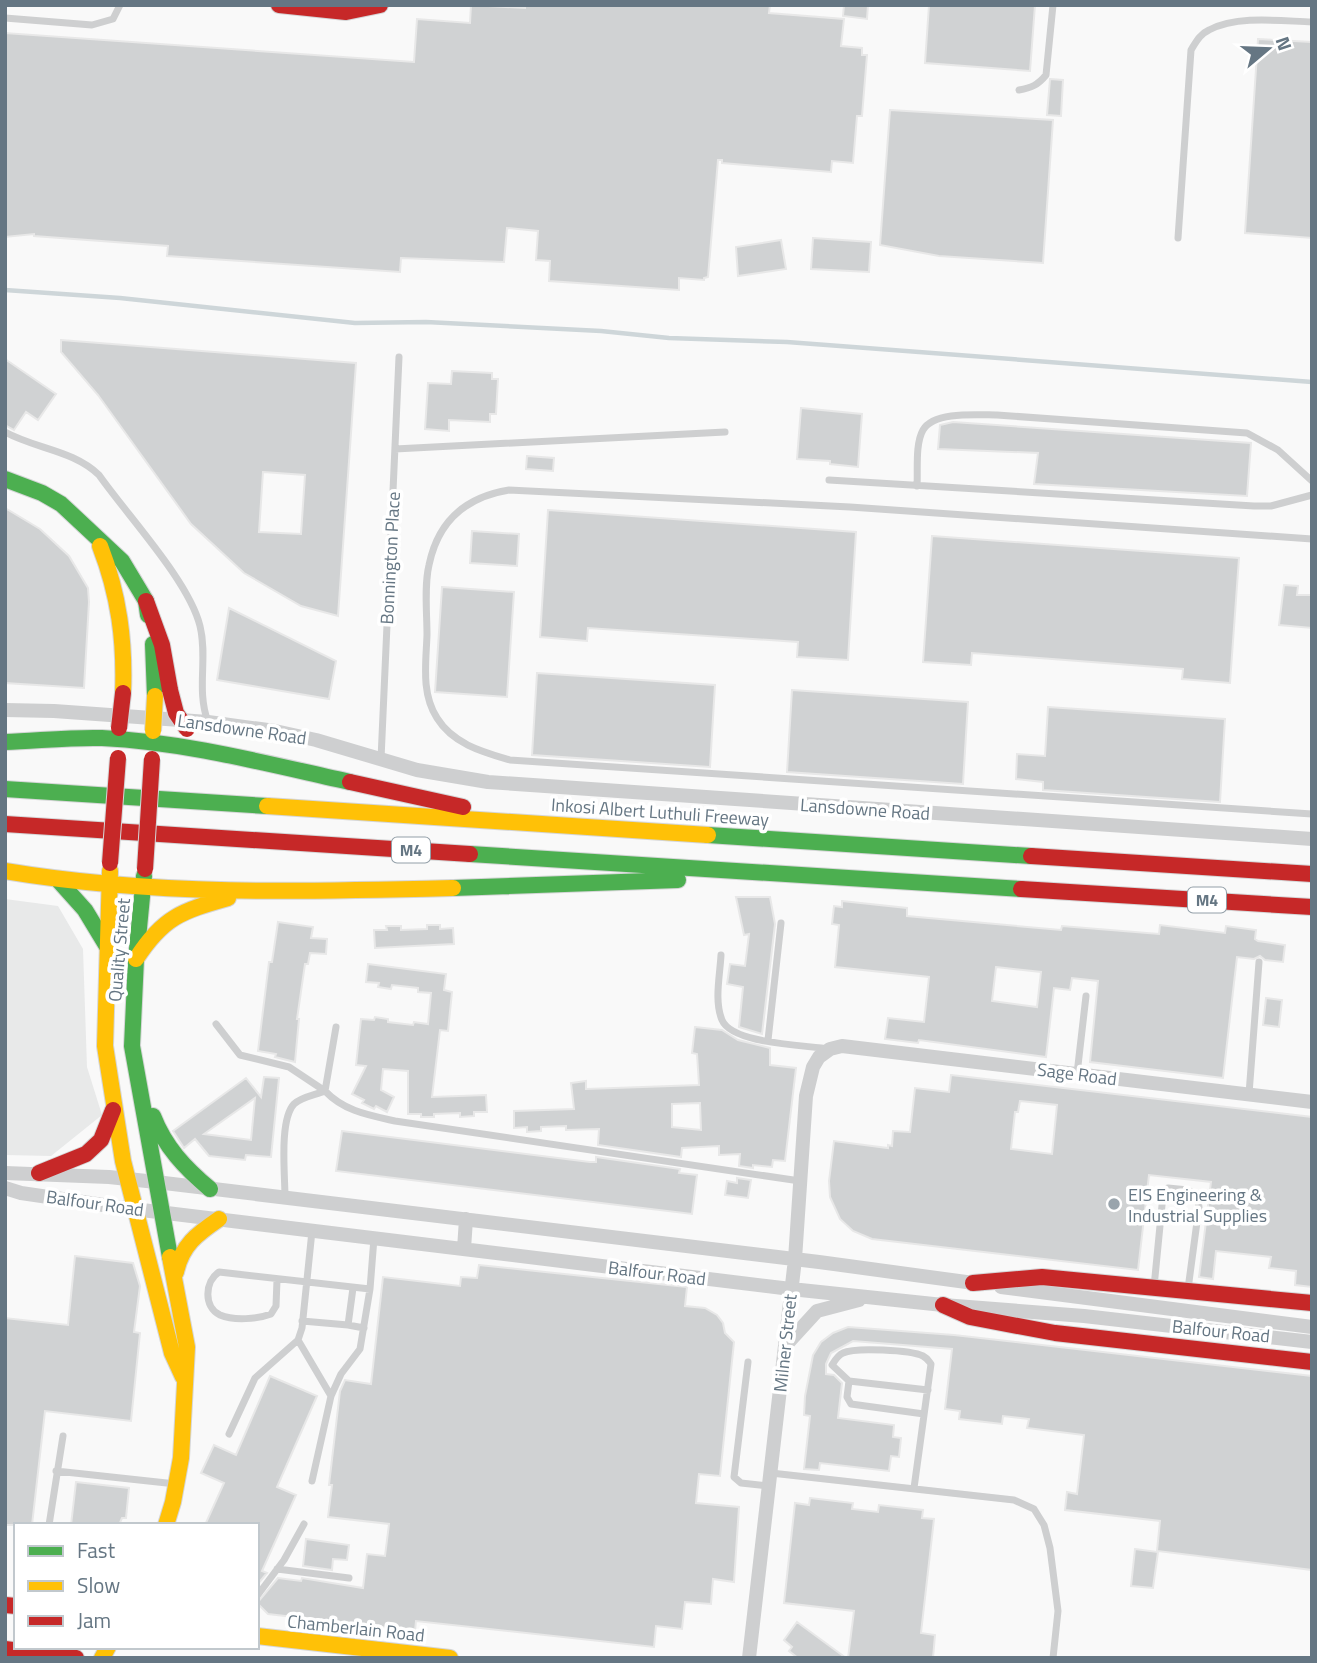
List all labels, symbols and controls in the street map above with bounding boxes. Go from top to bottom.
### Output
north arrow [1233,14,1303,84]
text: N [1269,32,1300,54]
street label: Bonnington Place [373,491,407,625]
street label: Lansdowne Road [176,707,308,751]
street label: Inkosi Albert Luthuli Freeway [550,791,770,833]
street label: Lansdowne Road [799,791,931,827]
road number: M4 [392,838,430,862]
road number: M4 [1188,888,1226,912]
street label: Quality Street [101,896,137,1003]
street label: Sage Road [1036,1056,1118,1092]
place label: EIS Engineering & Industrial Supplies [1128,1181,1267,1229]
street label: Balfour Road [44,1183,146,1223]
marker: EIS Engineering & Industrial Supplies [1106,1196,1122,1212]
street label: Balfour Road [607,1254,707,1292]
street label: Milner Street [766,1292,804,1393]
street label: Balfour Road [1171,1312,1271,1350]
legend [14,1523,259,1649]
text: Fast [77,1534,116,1566]
text: Slow [77,1569,120,1601]
text: Jam [77,1604,111,1636]
street label: Chamberlain Road [286,1607,426,1649]

